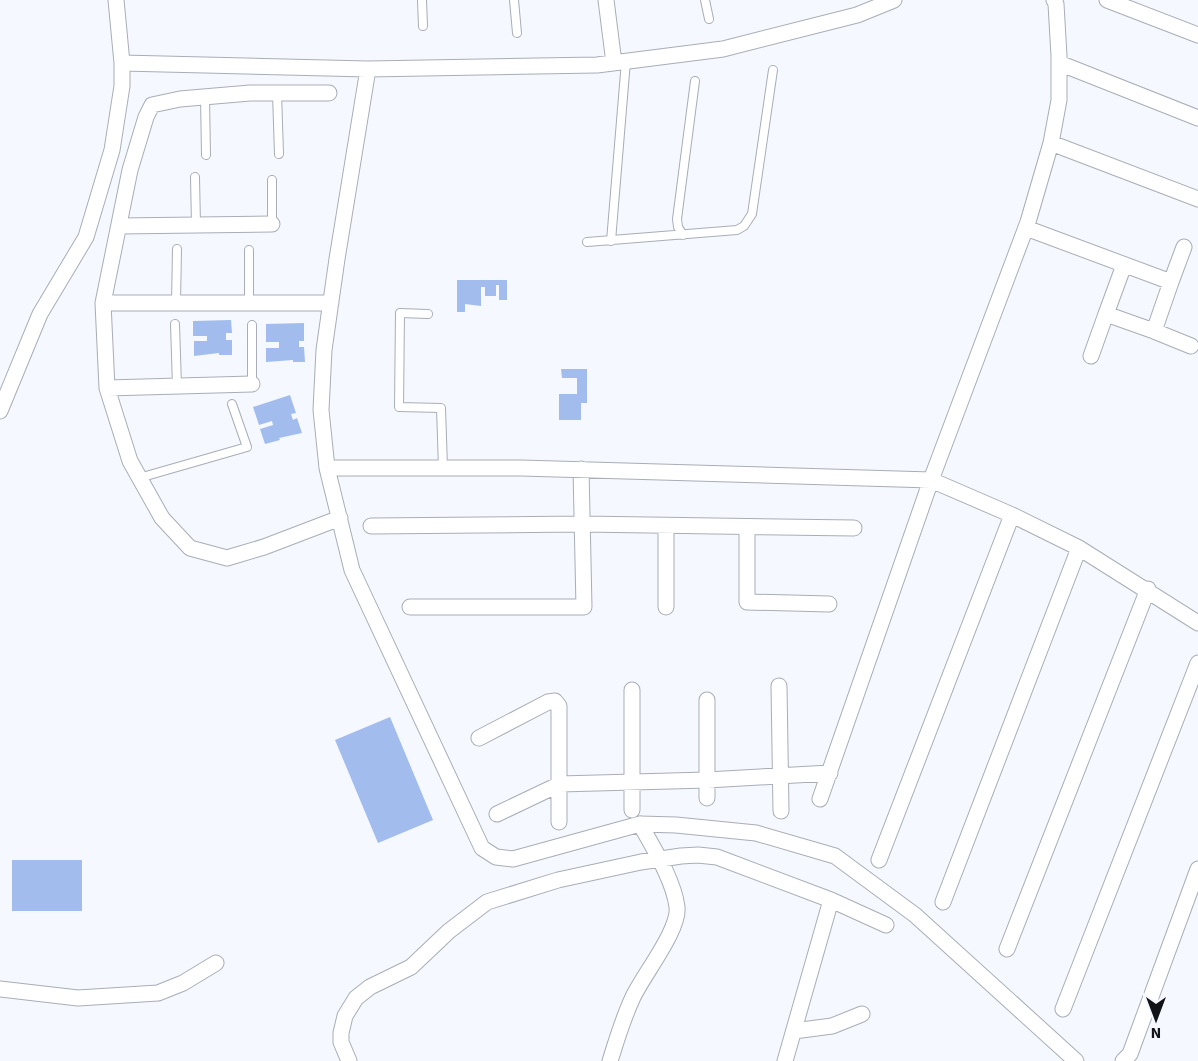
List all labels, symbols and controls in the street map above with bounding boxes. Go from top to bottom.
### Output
north arrow [1126,989,1186,1049]
text: N [1151,1022,1161,1044]

